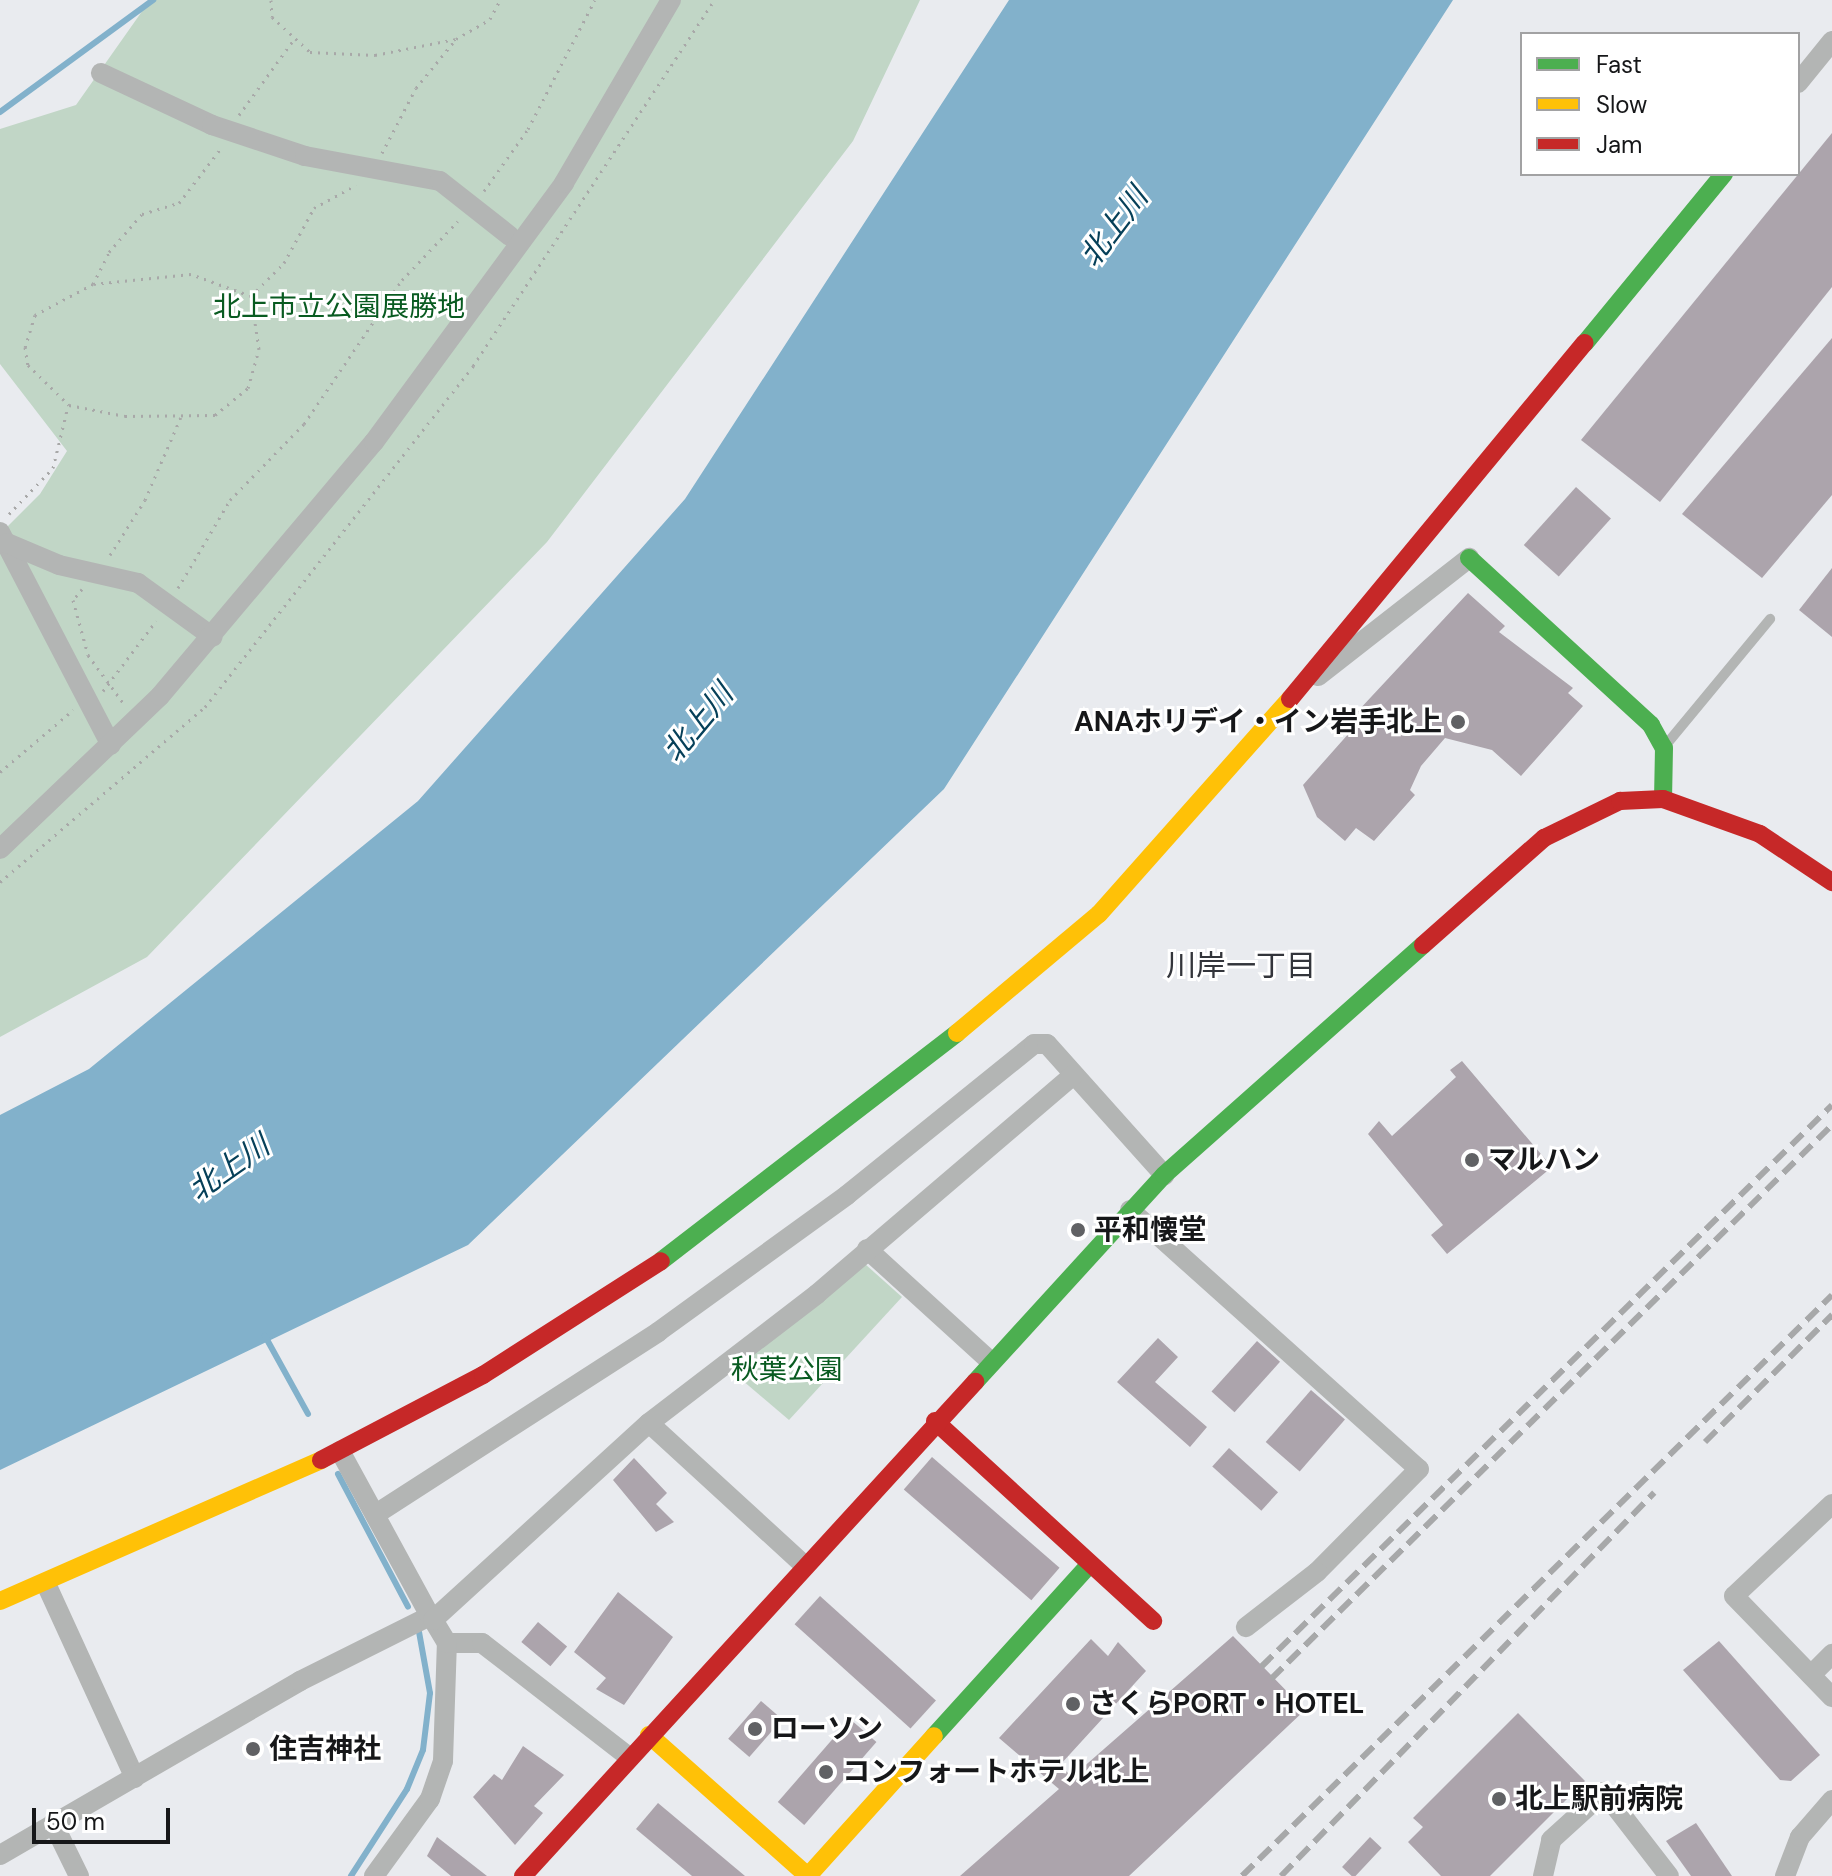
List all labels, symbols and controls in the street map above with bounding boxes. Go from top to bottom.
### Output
legend [1520,32,1800,176]
text: Fast [1596,49,1642,80]
text: Slow [1596,89,1647,120]
text: Jam [1596,129,1642,160]
water label: 北上川 [1073,180,1155,274]
park label: 北上市立公園展勝地 [213,290,465,324]
water label: 北上川 [655,677,741,769]
place label: ANAホリデイ・イン岩手北上 [1074,705,1442,739]
marker: ANAホリデイ・イン岩手北上 [1449,713,1467,731]
district label: 川岸一丁目 [1166,948,1316,984]
water label: 北上川 [182,1127,276,1209]
place label: マルハン [1488,1143,1600,1177]
marker: マルハン [1463,1151,1481,1169]
place label: 平和懐堂 [1094,1213,1206,1247]
marker: 平和懐堂 [1069,1221,1087,1239]
park label: 秋葉公園 [731,1353,843,1387]
place label: さくらPORT・HOTEL [1089,1687,1364,1721]
marker: さくらPORT・HOTEL [1064,1695,1082,1713]
place label: ローソン [771,1712,883,1746]
marker: ローソン [746,1720,764,1738]
place label: 住吉神社 [269,1732,381,1766]
marker: 住吉神社 [244,1740,262,1758]
place label: コンフォートホテル北上 [842,1755,1150,1789]
marker: コンフォートホテル北上 [817,1763,835,1781]
place label: 北上駅前病院 [1515,1782,1683,1816]
marker: 北上駅前病院 [1490,1790,1508,1808]
scale bar [36,1792,174,1842]
text: 50 m [46,1806,105,1837]

